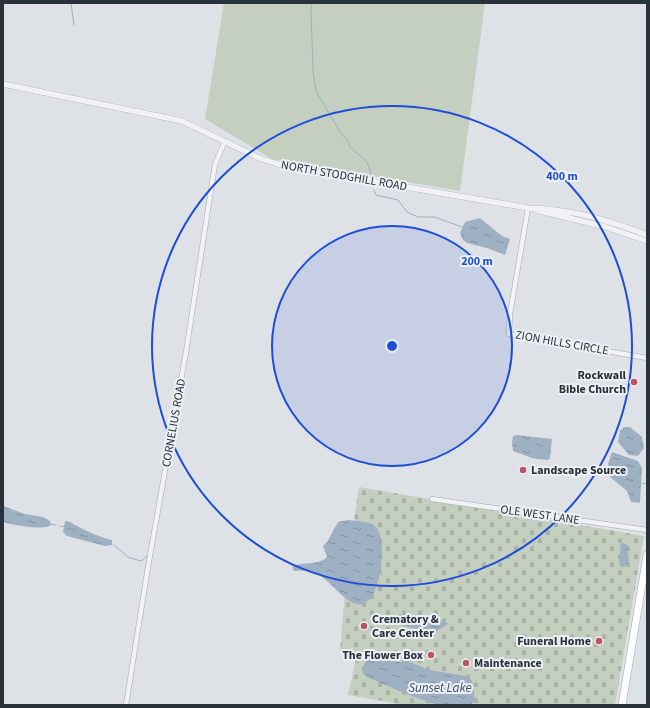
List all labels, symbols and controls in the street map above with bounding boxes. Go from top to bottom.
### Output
street label: NORTH STODGHILL ROAD [280,157,408,195]
text: 400 m [546,168,578,185]
text: 200 m [461,253,493,270]
street label: ZION HILLS CIRCLE [514,326,610,360]
centre of rings [385,339,399,353]
place label: Rockwall Bible Church [559,367,627,398]
marker: Rockwall Bible Church [629,377,639,387]
street label: CORNELIUS ROAD [158,378,190,468]
place label: Landscape Source [531,462,626,479]
marker: Landscape Source [518,465,528,475]
street label: OLE WEST LANE [499,501,581,529]
place label: Crematory & Care Center [372,611,439,642]
marker: Crematory & Care Center [359,621,369,631]
place label: Funeral Home [517,633,591,650]
marker: Funeral Home [594,636,604,646]
place label: The Flower Box [342,647,423,664]
marker: The Flower Box [426,650,436,660]
place label: Maintenance [474,655,542,672]
marker: Maintenance [461,658,471,668]
water label: Sunset Lake [408,679,472,697]

